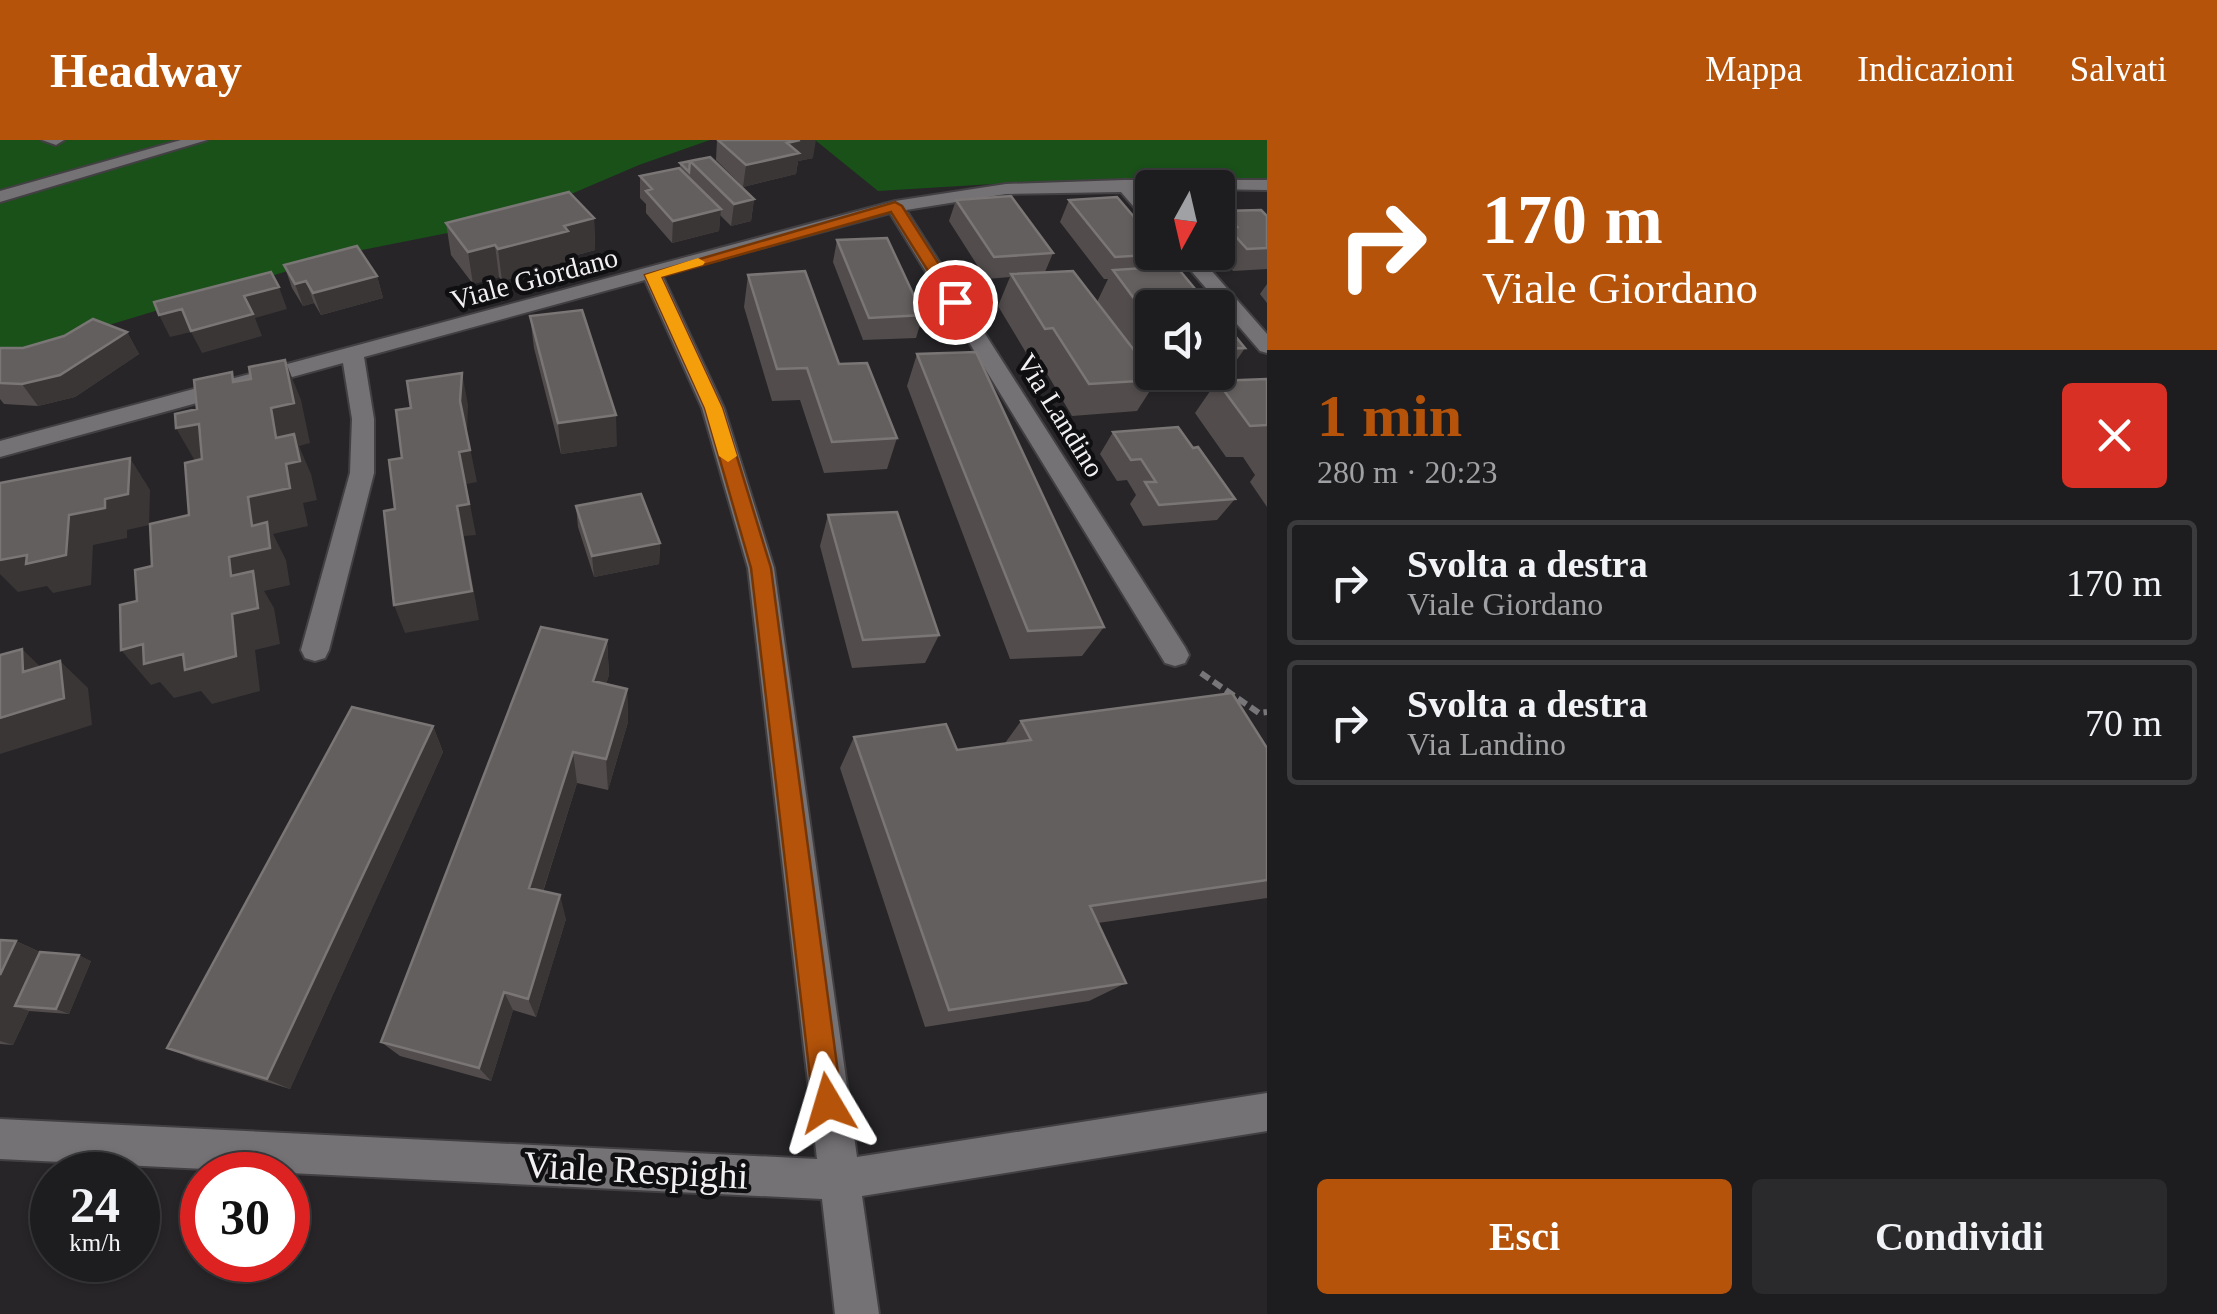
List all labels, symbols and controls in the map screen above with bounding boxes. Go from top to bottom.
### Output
text: Headway [50,44,242,97]
text: Mappa [1705,50,1802,89]
text: Indicazioni [1857,50,2015,89]
text: Salvati [2070,50,2167,89]
north arrow [1135,170,1235,270]
map controls [1135,170,1235,390]
icon: right [1317,180,1447,310]
text: 170 m [1482,181,1663,258]
street label: Viale Giordano [447,241,621,316]
pin [913,260,998,345]
text: Viale Giordano [1482,263,1758,313]
icon: arrive [928,275,983,330]
button: sound [1135,290,1235,390]
street label: Via Landino [1011,348,1111,482]
text: 1 min [1317,383,1462,449]
button: close [2062,383,2167,488]
text: 280 m · 20:23 [1317,454,1497,490]
text: Svolta a destra [1407,543,1648,585]
icon: right [1322,555,1377,610]
text: 170 m [2066,562,2162,604]
text: Viale Giordano [1407,586,1603,622]
text: Svolta a destra [1407,683,1648,725]
icon: right [1322,695,1377,750]
text: 70 m [2085,702,2162,744]
text: Via Landino [1407,726,1566,762]
position arrow [776,1051,880,1155]
street label: Viale Respighi [523,1143,749,1197]
speed limit sign: 30 [180,1152,310,1282]
text: 24 [70,1177,120,1233]
button: Esci [1317,1179,1732,1294]
button: Condividi [1752,1179,2167,1294]
text: km/h [69,1229,121,1256]

